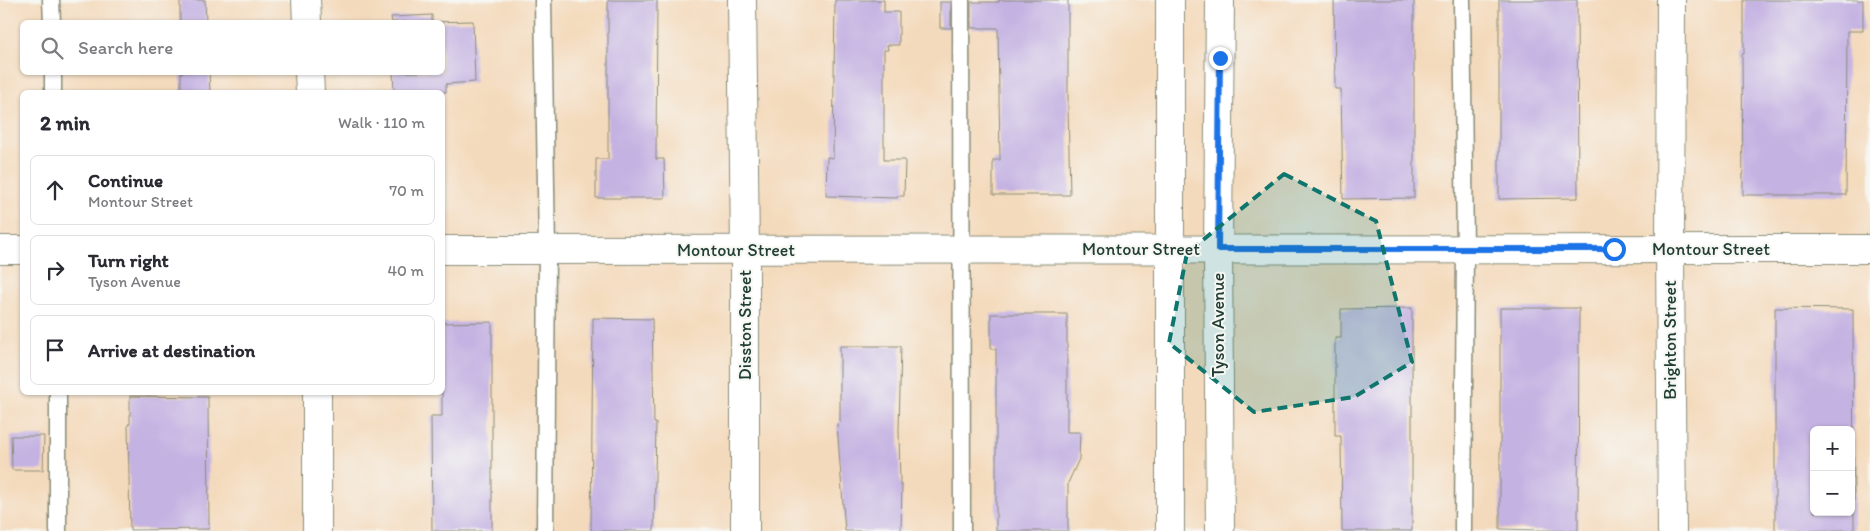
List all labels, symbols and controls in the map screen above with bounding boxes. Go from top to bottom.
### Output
search box [20,20,445,75]
icon: search [38,34,66,62]
text: Search here [78,36,173,59]
route end [1209,47,1232,70]
text: 2 min [40,110,90,135]
text: Walk · 110 m [338,113,425,132]
text: Continue [88,169,163,192]
icon: ahead [41,176,69,204]
text: 70 m [389,181,424,200]
text: Montour Street [88,192,193,211]
street label: Montour Street [1082,238,1200,260]
route start [1603,238,1626,261]
street label: Montour Street [1652,238,1770,260]
street label: Montour Street [677,239,795,261]
text: Turn right [88,249,169,272]
icon: right [41,256,69,284]
text: 40 m [387,261,424,280]
street label: Disston Street [734,269,756,380]
text: Tyson Avenue [88,272,181,291]
street label: Tyson Avenue [1207,273,1229,377]
street label: Brighton Street [1659,280,1681,400]
icon: arrive [41,336,69,364]
text: Arrive at destination [88,339,255,362]
map controls [1810,426,1855,516]
button: + [1810,426,1855,471]
button: − [1810,471,1855,516]

